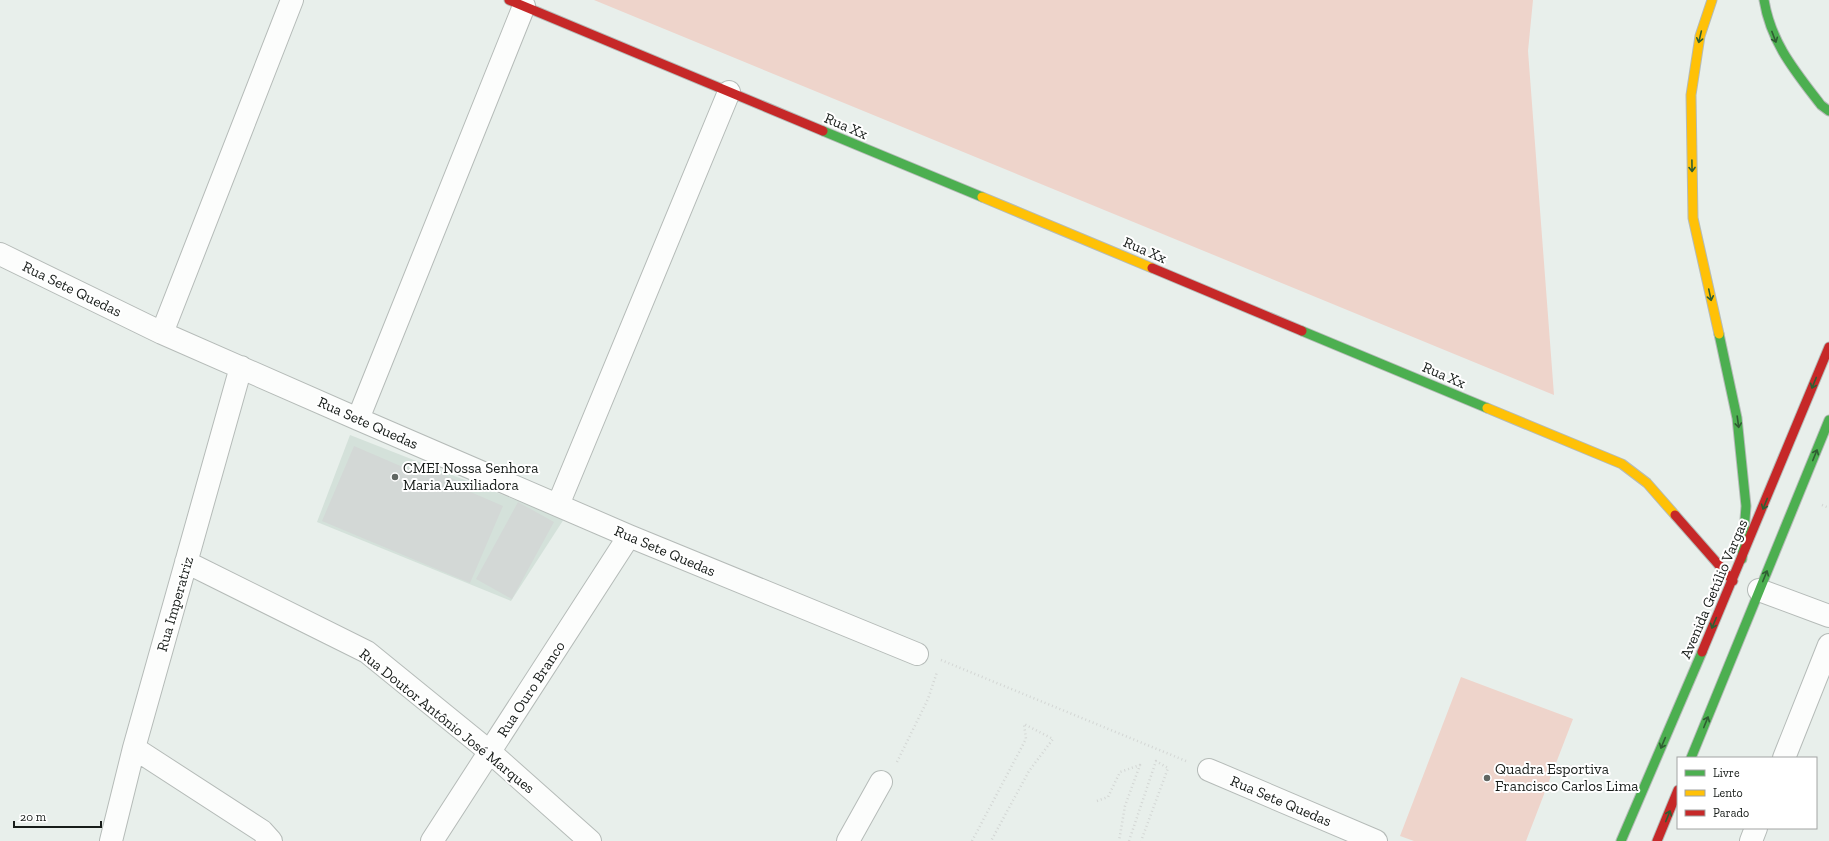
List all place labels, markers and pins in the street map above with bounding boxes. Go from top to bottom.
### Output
place label: CMEI Nossa Senhora Maria Auxiliadora [403,459,538,494]
marker: CMEI Nossa Senhora Maria Auxiliadora [390,472,400,482]
place label: Quadra Esportiva Francisco Carlos Lima [1495,760,1639,795]
marker: Quadra Esportiva Francisco Carlos Lima [1482,773,1492,783]

